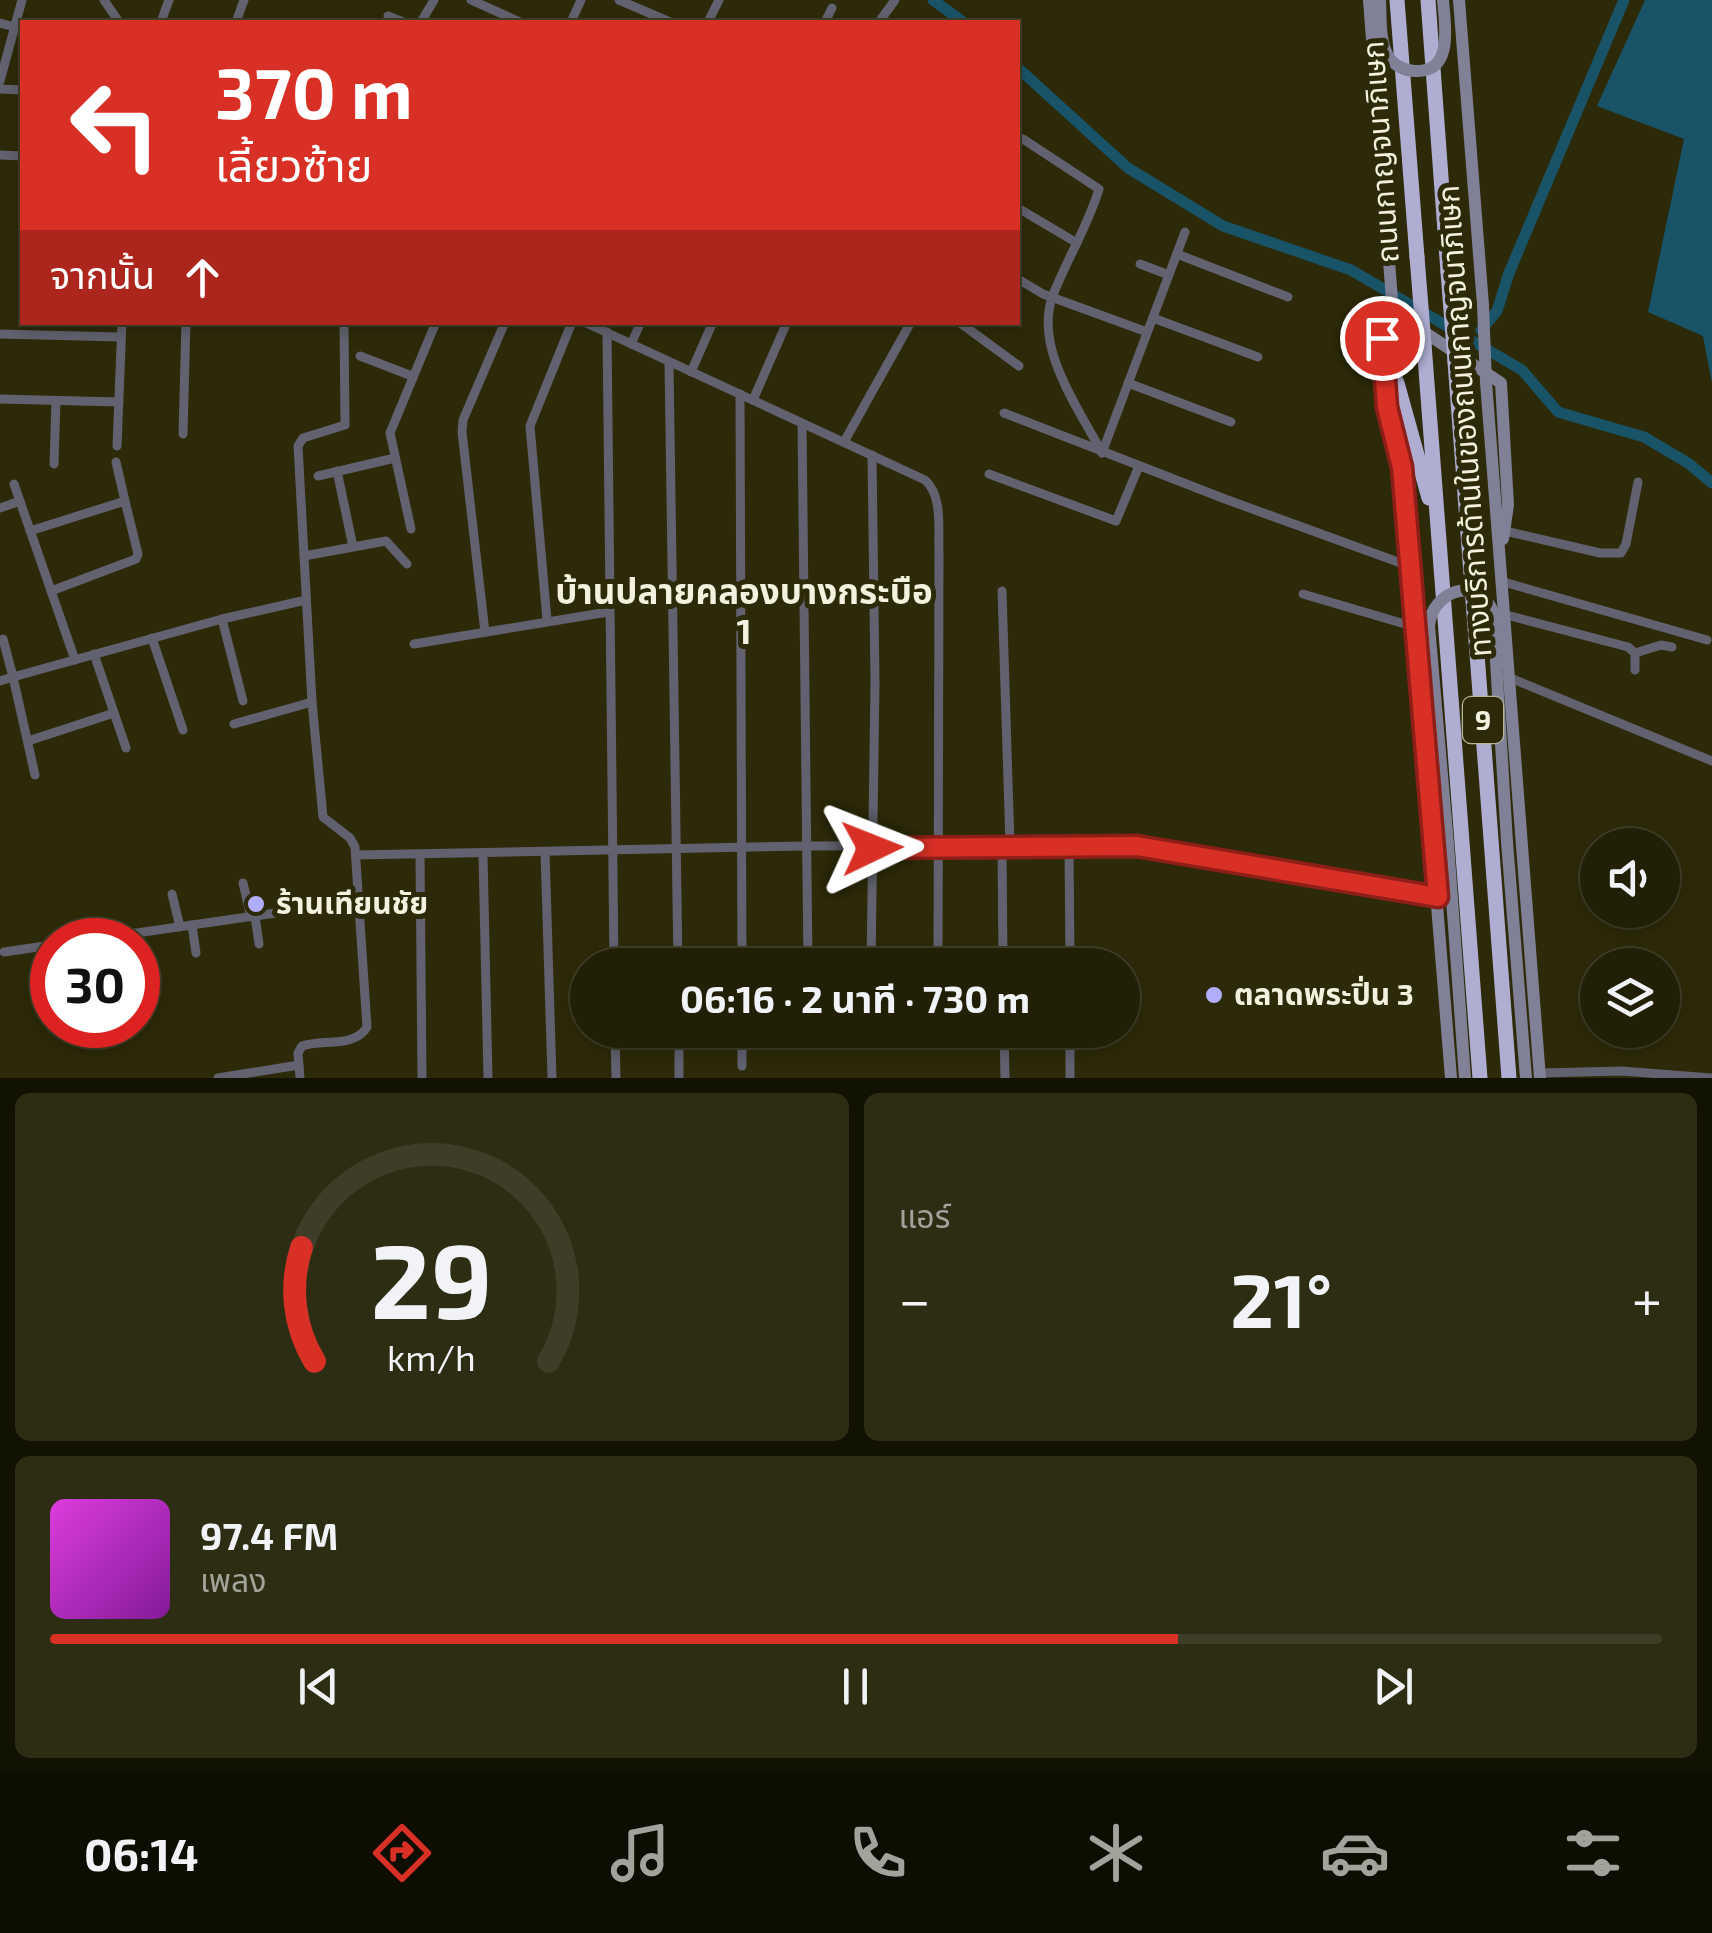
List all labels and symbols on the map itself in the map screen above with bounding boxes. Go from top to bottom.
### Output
street label: ถนนกาญจนาภิเษก [1353,40,1405,264]
street label: ทางบริการด้านในของถนนกาญจนาภิเษก [1429,184,1497,658]
pin [1340,296,1425,381]
district label: บ้านปลายคลองบางกระบือ 1 [555,569,933,651]
road number: 9 [1463,697,1503,743]
position arrow [820,796,924,900]
place label: ร้านเทียนชัย [276,884,428,920]
marker: ร้านเทียนชัย [245,893,267,915]
speed limit sign: 30 [30,918,160,1048]
place label: ตลาดพระปิ่น 3 [1234,975,1414,1011]
marker: ตลาดพระปิ่น 3 [1203,984,1225,1006]

